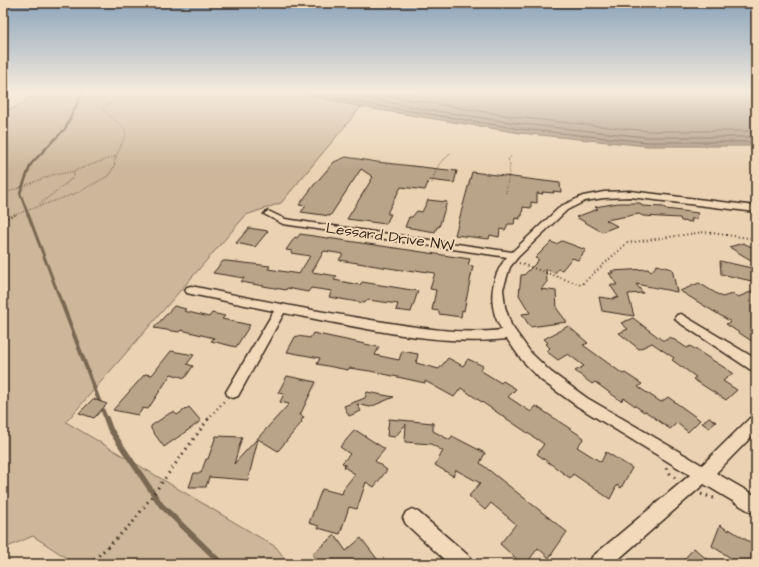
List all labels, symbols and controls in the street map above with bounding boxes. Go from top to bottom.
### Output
street label: Lessard Drive NW [325,218,455,256]

